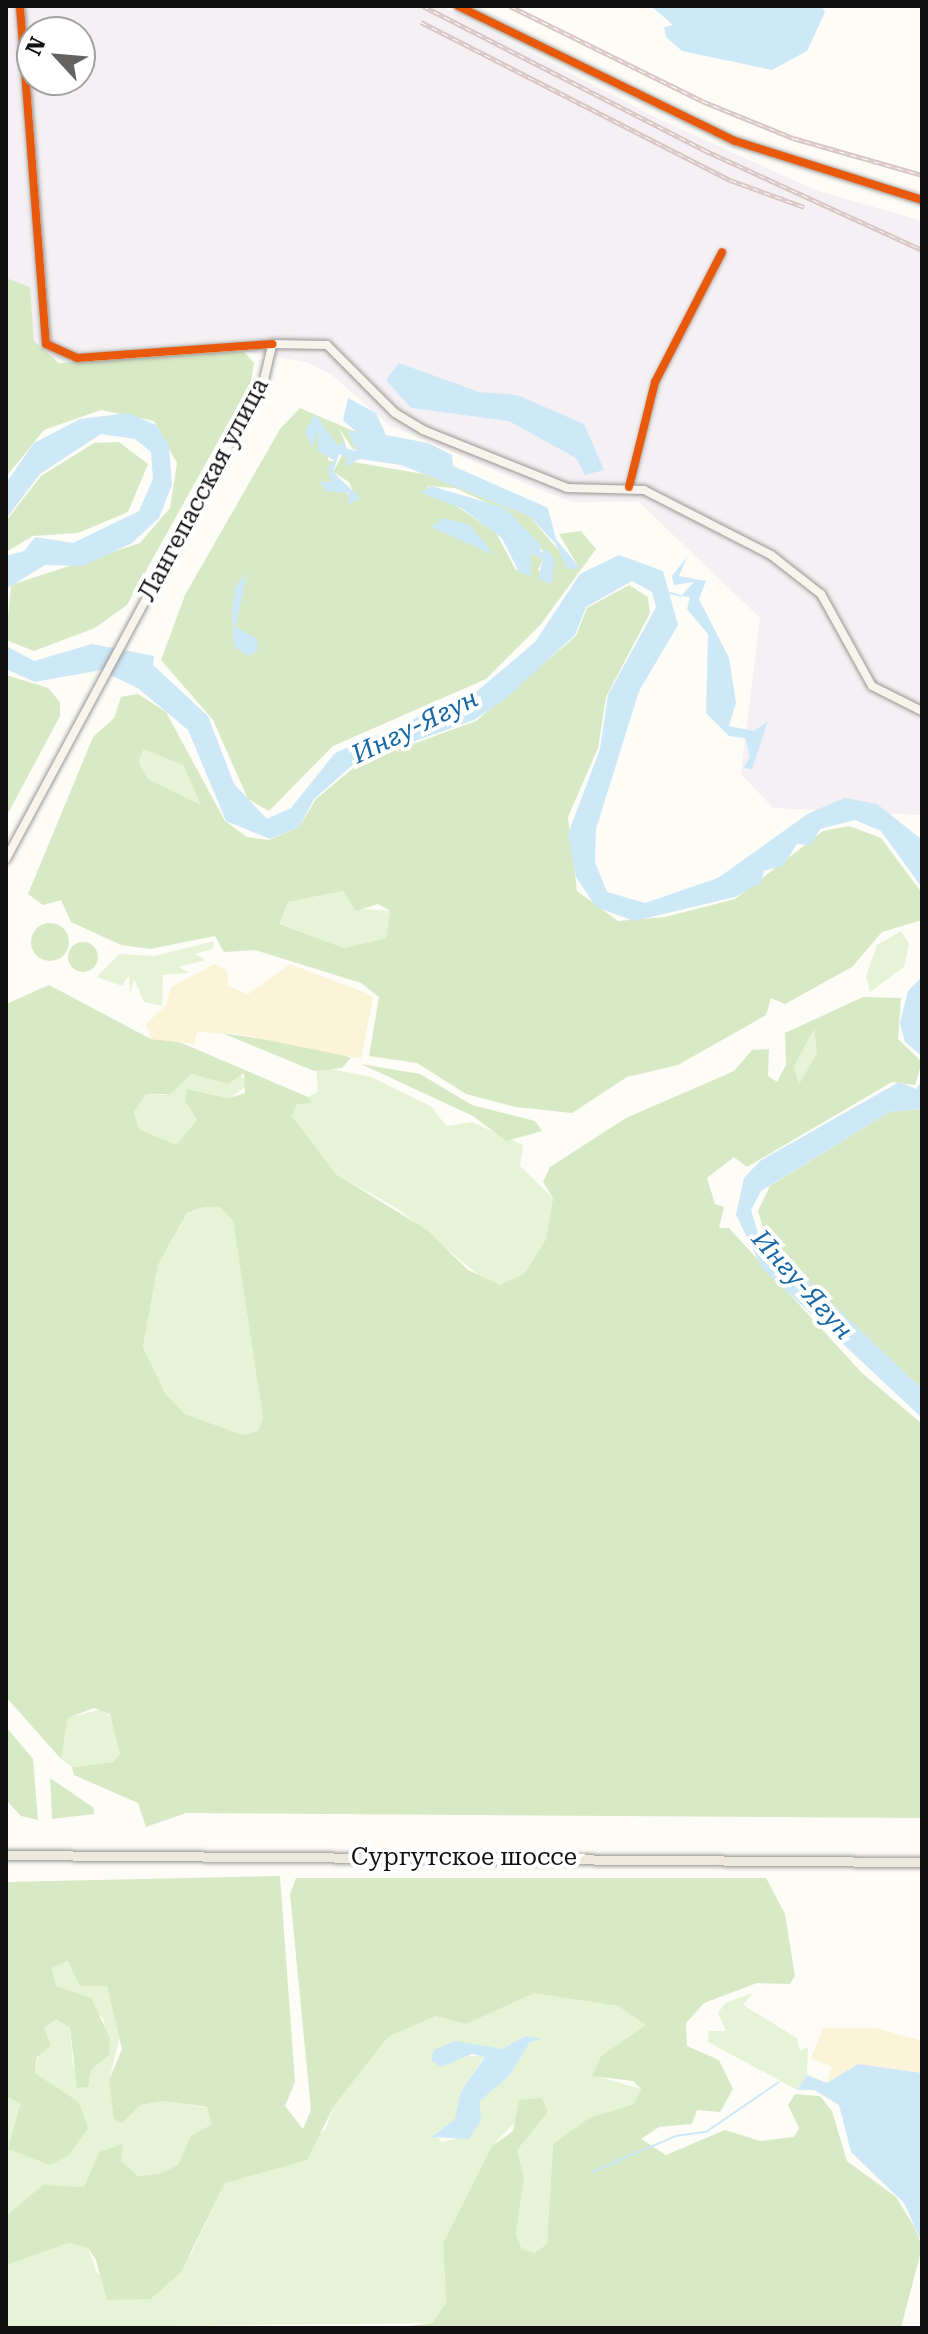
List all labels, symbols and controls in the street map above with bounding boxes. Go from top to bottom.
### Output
north arrow [16,16,96,96]
text: N [21,33,51,59]
street label: Лангепасская улица [133,374,275,606]
water label: Ингу-Ягун [347,683,483,771]
water label: Ингу-Ягун [745,1224,859,1346]
street label: Сургутское шоссе [351,1844,577,1872]

